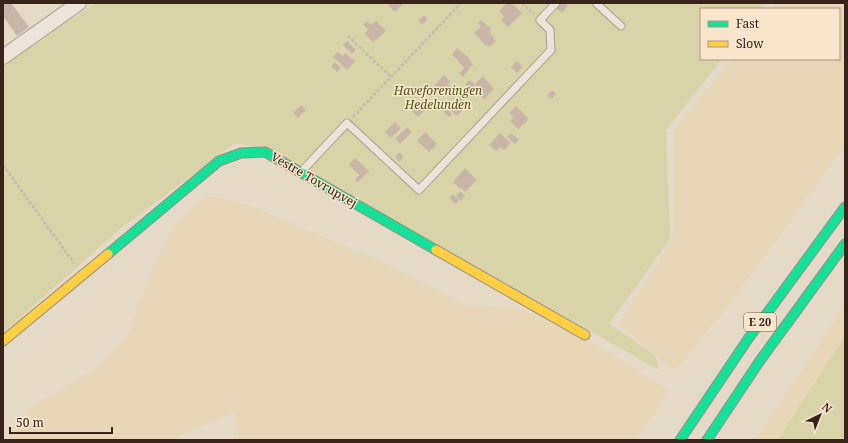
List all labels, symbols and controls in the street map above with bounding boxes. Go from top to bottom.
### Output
legend [700,8,840,60]
text: Fast [736,15,759,32]
text: Slow [736,35,764,52]
park label: Haveforeningen Hedelunden [393,82,482,113]
street label: Vestre Tovrupvej [268,148,360,211]
road number: E 20 [744,313,776,331]
north arrow [800,395,840,435]
text: N [819,399,836,416]
scale bar [10,409,112,435]
text: 50 m [16,414,44,431]

